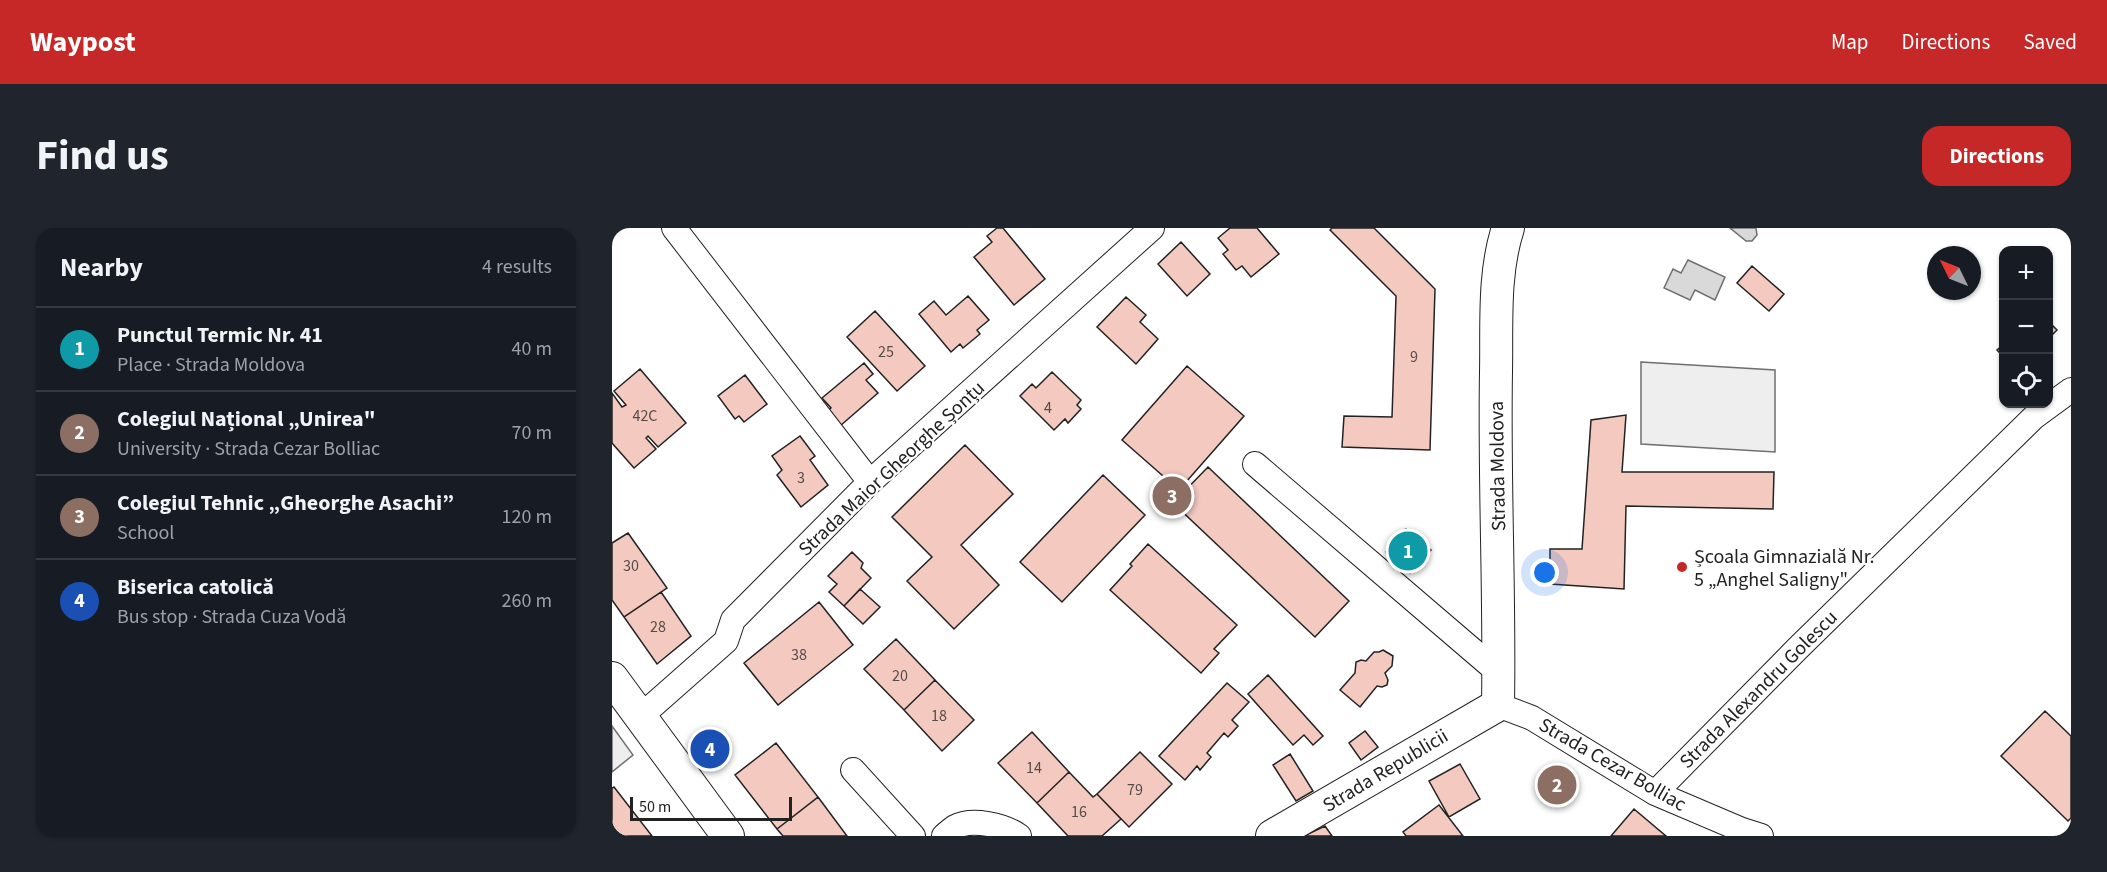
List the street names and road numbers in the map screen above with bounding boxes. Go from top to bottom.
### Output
street label: Strada Maior Gheorghe Șonțu [792,375,991,563]
street label: Strada Moldova [1483,401,1513,531]
street label: Strada Alexandru Golescu [1673,604,1844,775]
street label: Strada Cezar Bolliac [1534,711,1691,818]
street label: Strada Republicii [1318,722,1454,819]

